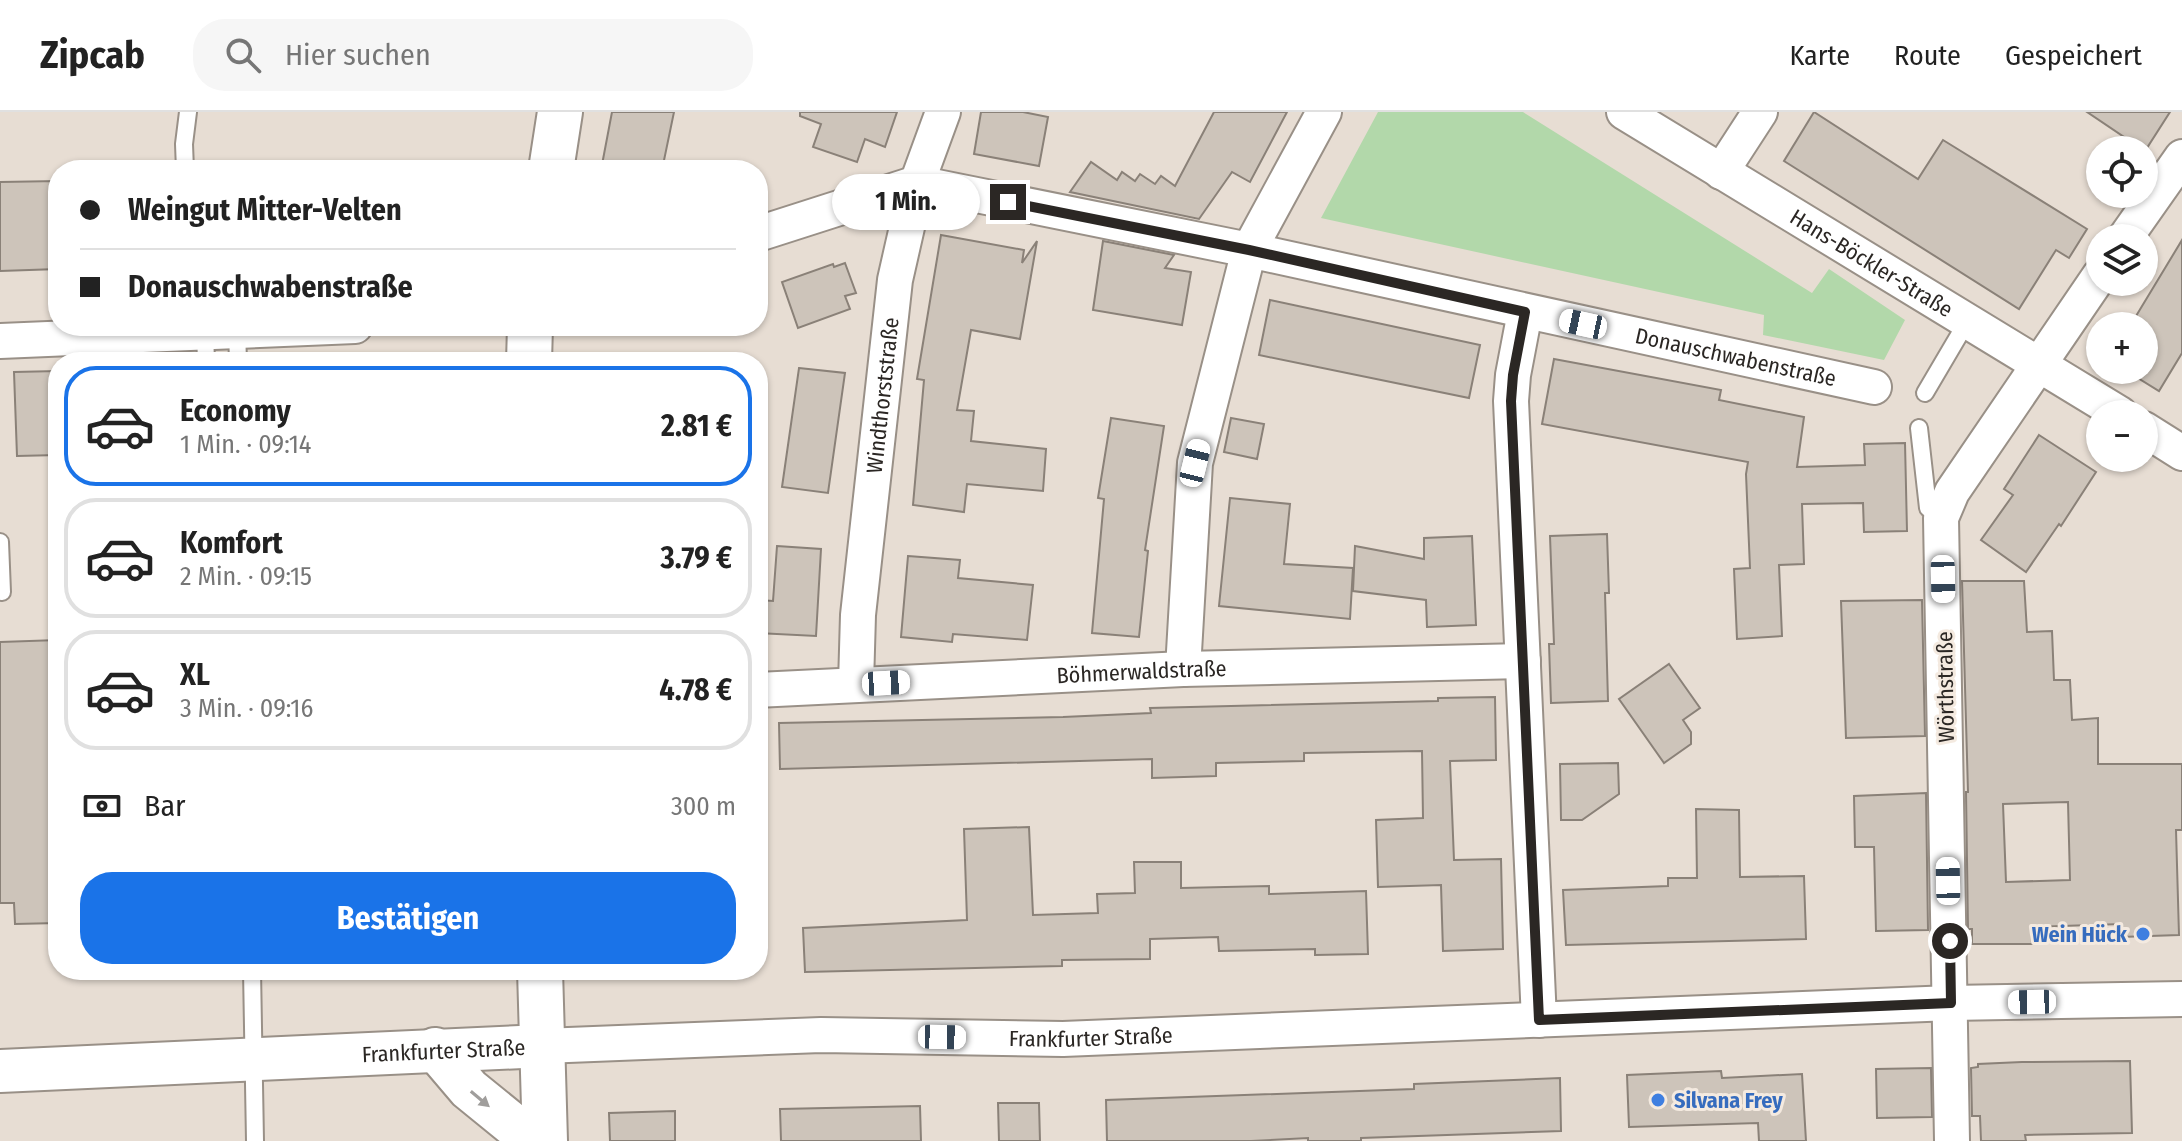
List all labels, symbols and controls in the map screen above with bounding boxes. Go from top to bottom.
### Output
search box [193,19,753,91]
text: Zipcab [40,32,145,78]
icon: search [221,33,265,77]
text: Hier suchen [285,37,431,73]
text: Karte [1789,39,1850,72]
text: Route [1894,39,1961,72]
text: Gespeichert [2005,39,2142,72]
map controls [2086,136,2158,472]
button: locate [2086,136,2158,208]
callout: 1 Min. [832,174,980,230]
route end [990,184,1026,220]
text: 1 Min. [875,186,937,217]
text: Weingut Mitter-Velten [128,192,402,228]
street label: Hans-Böckler-Straße [1785,203,1958,323]
button: layers [2086,224,2158,296]
text: Donauschwabenstraße [128,269,413,305]
car [1557,307,1609,341]
button: + [2086,312,2158,384]
street label: Windthorststraße [861,316,905,475]
street label: Donauschwabenstraße [1633,322,1839,392]
icon: car [84,390,156,462]
text: Economy [180,393,291,429]
button: − [2086,400,2158,472]
text: 2.81 € [661,408,732,444]
text: 1 Min. · 09:14 [180,429,311,460]
car [1178,437,1212,489]
icon: car [84,522,156,594]
text: Komfort [180,525,283,561]
text: 3.79 € [661,540,732,576]
car [1931,555,1955,603]
text: 2 Min. · 09:15 [180,561,312,592]
street label: Wörthstraße [1931,631,1960,743]
icon: car [84,654,156,726]
street label: Böhmerwaldstraße [1056,655,1227,689]
text: XL [180,657,210,693]
car [861,670,911,696]
text: 4.78 € [659,672,732,708]
text: 3 Min. · 09:16 [180,693,313,724]
icon: cash [80,784,124,828]
text: Bar [144,788,186,824]
text: 300 m [671,791,736,822]
car [1936,857,1960,905]
button: Bestätigen [80,872,736,964]
place label: Wein Hück [2032,921,2128,948]
route start [1932,923,1968,959]
marker: Wein Hück [2134,925,2152,943]
car [2008,990,2056,1014]
street label: Frankfurter Straße [1009,1022,1173,1053]
car [918,1025,966,1049]
street label: Frankfurter Straße [361,1034,526,1068]
place label: Silvana Frey [1674,1087,1783,1114]
one-way arrow [470,1090,490,1107]
marker: Silvana Frey [1649,1091,1667,1109]

